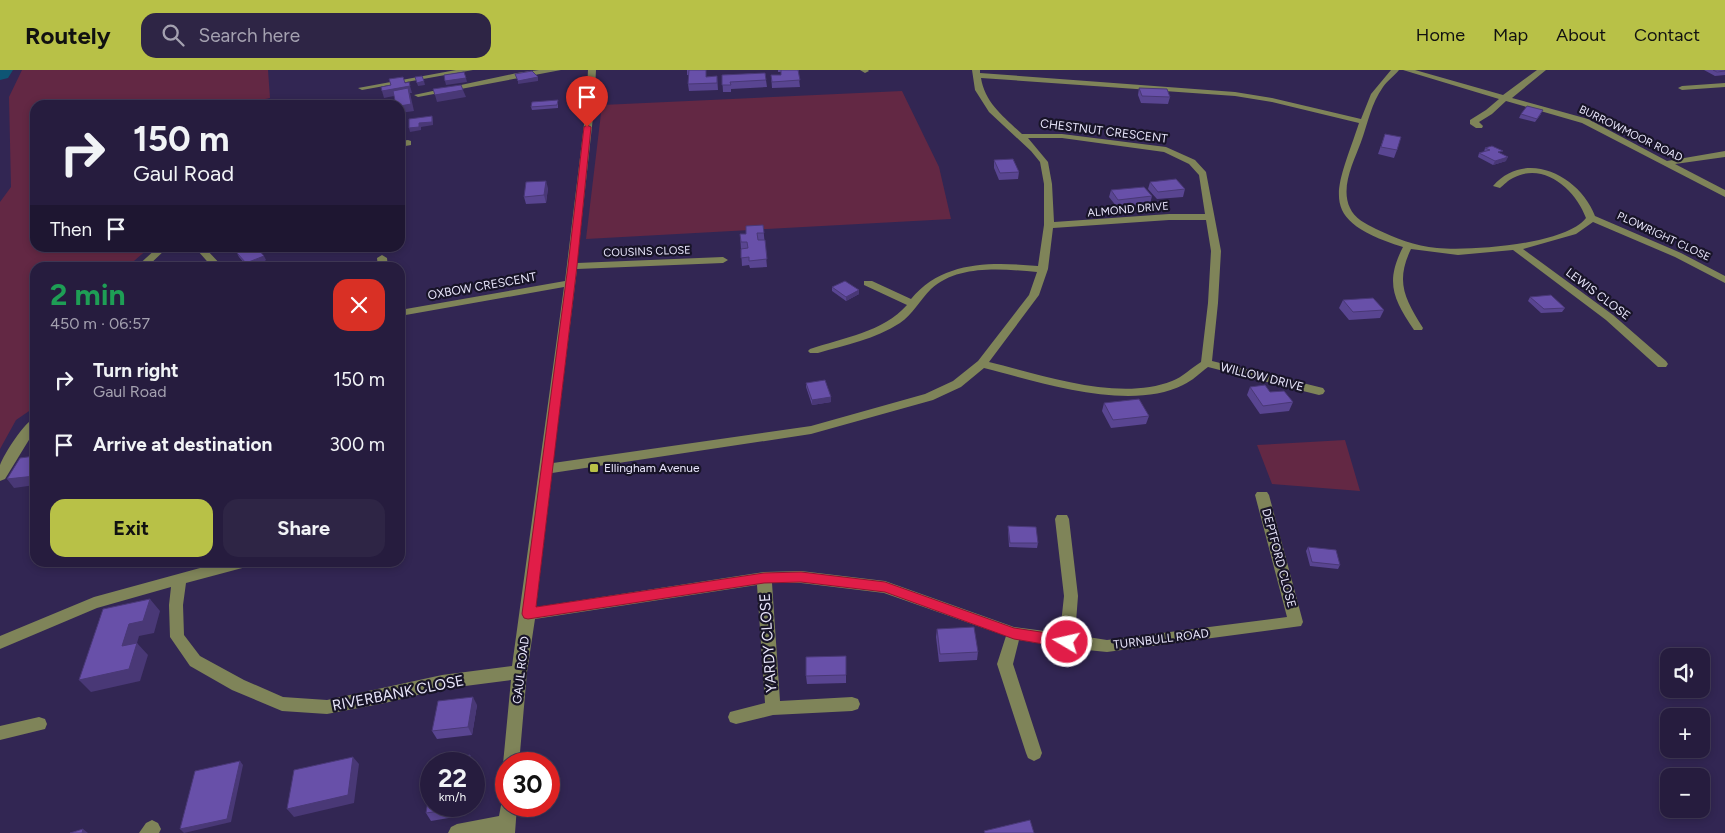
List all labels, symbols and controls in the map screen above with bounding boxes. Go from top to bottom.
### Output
search box [141,13,491,58]
text: Routely [25,21,111,50]
icon: search [159,21,187,49]
text: Search here [199,24,300,47]
text: Home [1416,24,1465,46]
text: Map [1493,24,1528,46]
text: About [1556,24,1606,46]
text: Contact [1634,24,1700,46]
pin [566,76,608,127]
icon: arrive [573,83,601,111]
street label: BURROWMOOR ROAD [1577,103,1685,164]
street label: CHESTNUT CRESCENT [1039,116,1169,146]
text: 150 m [133,118,230,160]
icon: right [50,120,115,185]
text: Gaul Road [133,160,234,187]
street label: ALMOND DRIVE [1087,199,1169,220]
street label: PLOWRIGHT CLOSE [1615,209,1712,264]
icon: arrive [102,215,130,243]
text: Then [50,218,92,241]
street label: COUSINS CLOSE [603,243,691,260]
street label: LEWIS CLOSE [1563,265,1633,323]
street label: OXBOW CRESCENT [427,269,538,302]
text: 2 min [50,276,126,313]
button: close [333,279,385,331]
text: 450 m · 06:57 [50,314,150,333]
text: Turn right [93,359,179,382]
street label: WILLOW DRIVE [1219,360,1305,394]
icon: right [50,366,78,394]
text: 150 m [333,368,385,391]
text: Gaul Road [93,382,167,401]
icon: arrive [50,431,78,459]
text: Arrive at destination [93,433,272,456]
text: 300 m [329,433,385,456]
place label: Ellingham Avenue [604,461,700,475]
marker: Ellingham Avenue [588,462,600,474]
button: Exit [50,499,213,557]
button: Share [223,499,385,557]
street label: DEPTFORD CLOSE [1259,507,1299,609]
street label: YARDY CLOSE [756,593,780,693]
position arrow [1040,615,1092,667]
street label: TURNBULL ROAD [1112,626,1210,652]
street label: GAUL ROAD [510,635,532,705]
map controls [1660,648,1710,818]
button: sound [1660,648,1710,698]
street label: RIVERBANK CLOSE [331,671,465,715]
button: + [1660,708,1710,758]
speed limit sign: 30 [495,752,560,817]
text: 22 [438,763,467,793]
button: − [1660,768,1710,818]
text: km/h [439,790,466,804]

